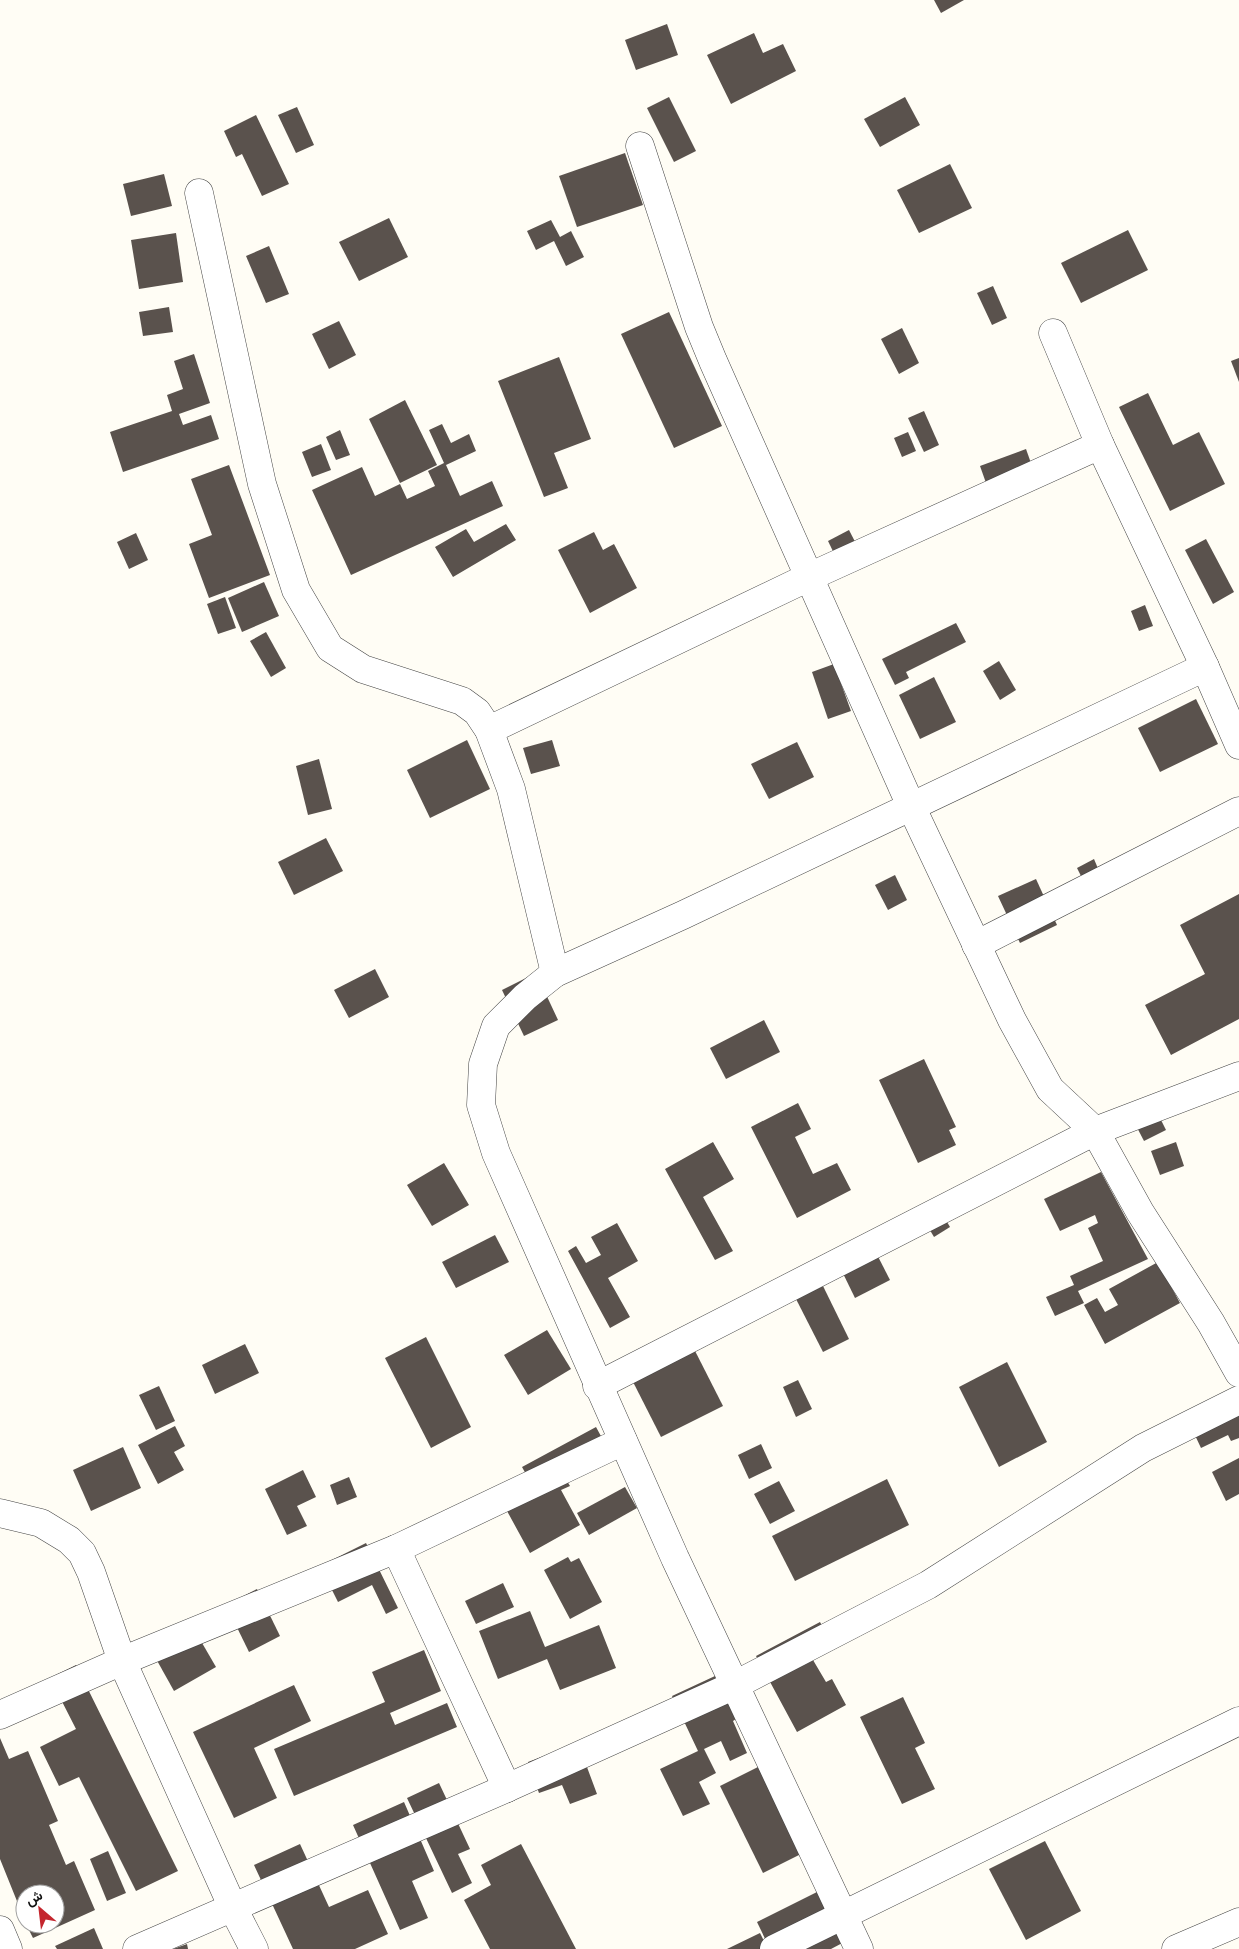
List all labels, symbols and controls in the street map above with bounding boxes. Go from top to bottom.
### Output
north arrow [15,1884,65,1934]
text: ش [22,1885,46,1909]

